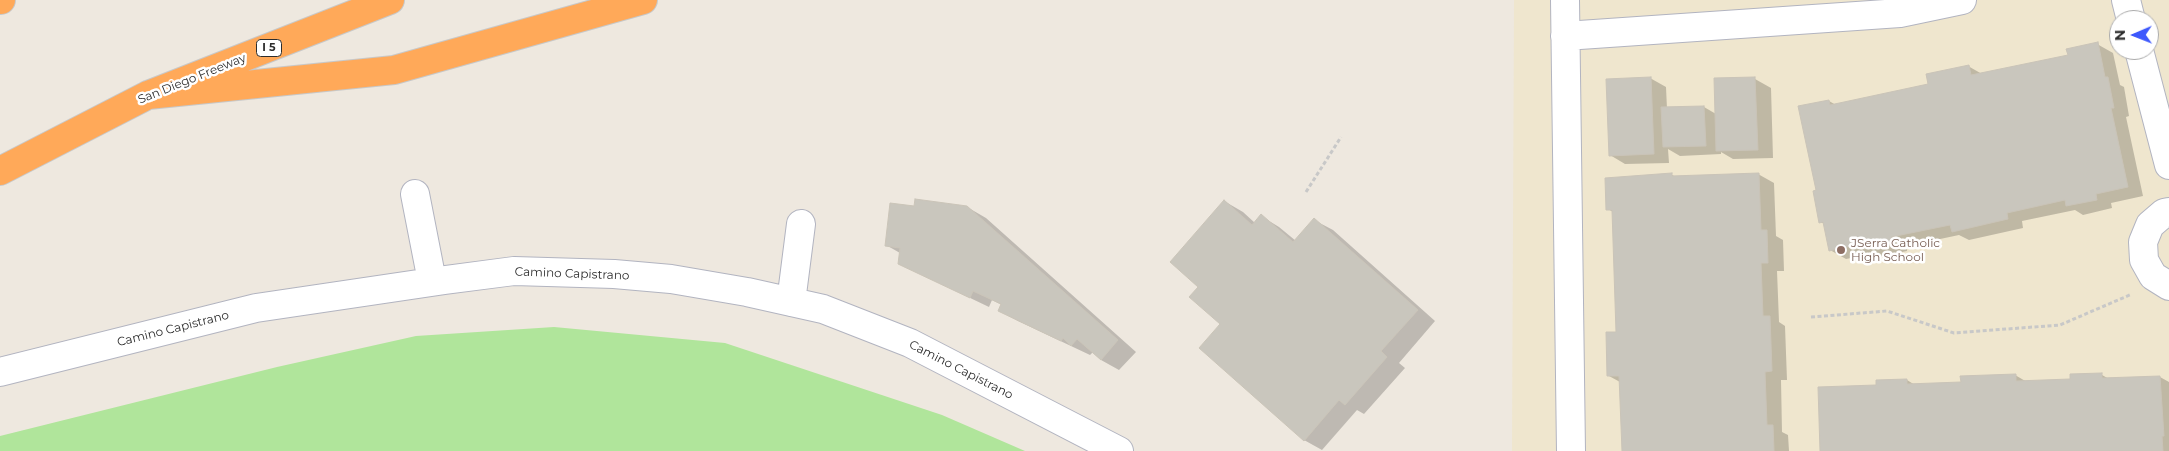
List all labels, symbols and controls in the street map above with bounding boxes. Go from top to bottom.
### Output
north arrow [2109,10,2159,60]
text: N [2111,29,2129,41]
road number: I 5 [256,40,282,56]
street label: San Diego Freeway [136,51,248,107]
place label: JSerra Catholic High School [1851,236,1940,264]
marker: JSerra Catholic High School [1835,244,1847,256]
street label: Camino Capistrano [514,265,630,283]
street label: Camino Capistrano [116,308,230,350]
street label: Camino Capistrano [907,338,1015,402]

